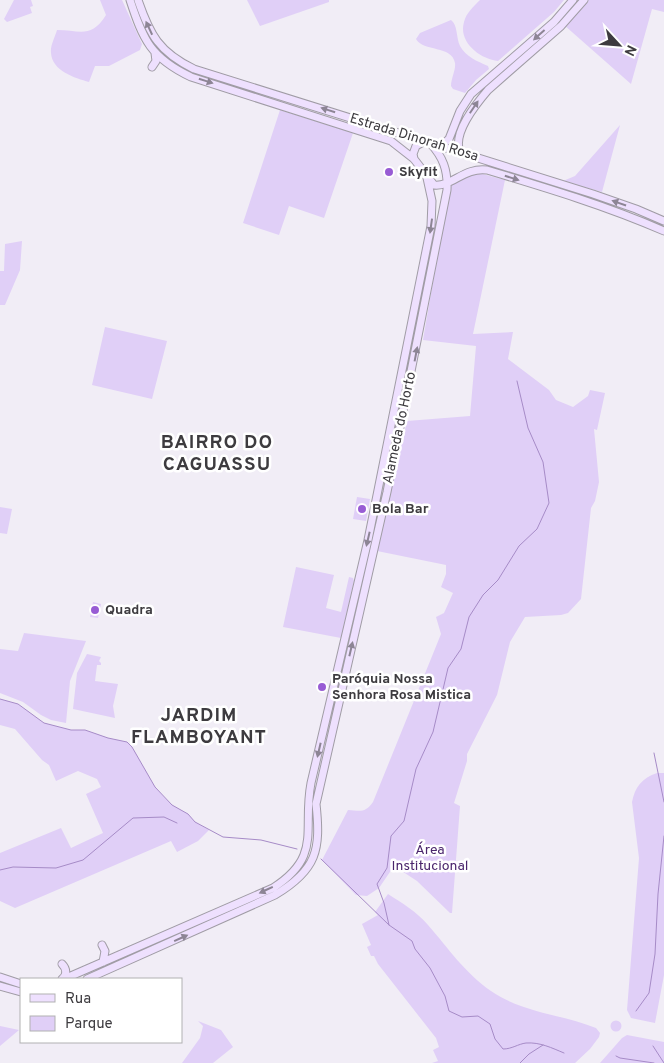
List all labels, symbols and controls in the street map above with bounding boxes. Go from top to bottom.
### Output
north arrow [594,20,644,70]
one-way arrow [145,21,153,35]
one-way arrow [534,29,546,41]
text: N [619,42,639,58]
one-way arrow [199,78,214,86]
one-way arrow [469,101,479,114]
one-way arrow [320,106,335,114]
street label: Estrada Dinorah Rosa [348,110,480,166]
place label: Skyfit [399,164,438,181]
marker: Skyfit [383,166,395,178]
one-way arrow [505,174,520,182]
one-way arrow [611,199,626,207]
one-way arrow [427,218,435,234]
one-way arrow [412,346,420,362]
street label: Alameda do Horto [380,370,420,486]
district label: BAIRRO DO CAGUASSU [161,431,273,477]
place label: Bola Bar [372,501,429,518]
marker: Bola Bar [356,503,368,515]
one-way arrow [364,532,372,547]
place label: Quadra [105,602,153,619]
marker: Quadra [89,604,101,616]
one-way arrow [347,642,355,657]
place label: Paróquia Nossa Senhora Rosa Mistica [332,671,471,704]
marker: Paróquia Nossa Senhora Rosa Mistica [316,681,328,693]
district label: JARDIM FLAMBOYANT [131,704,267,750]
one-way arrow [315,742,323,757]
park label: Área Institucional [392,841,468,875]
one-way arrow [259,886,274,895]
one-way arrow [174,934,188,942]
legend [20,978,182,1043]
text: Rua [65,990,91,1009]
text: Parque [65,1015,113,1034]

